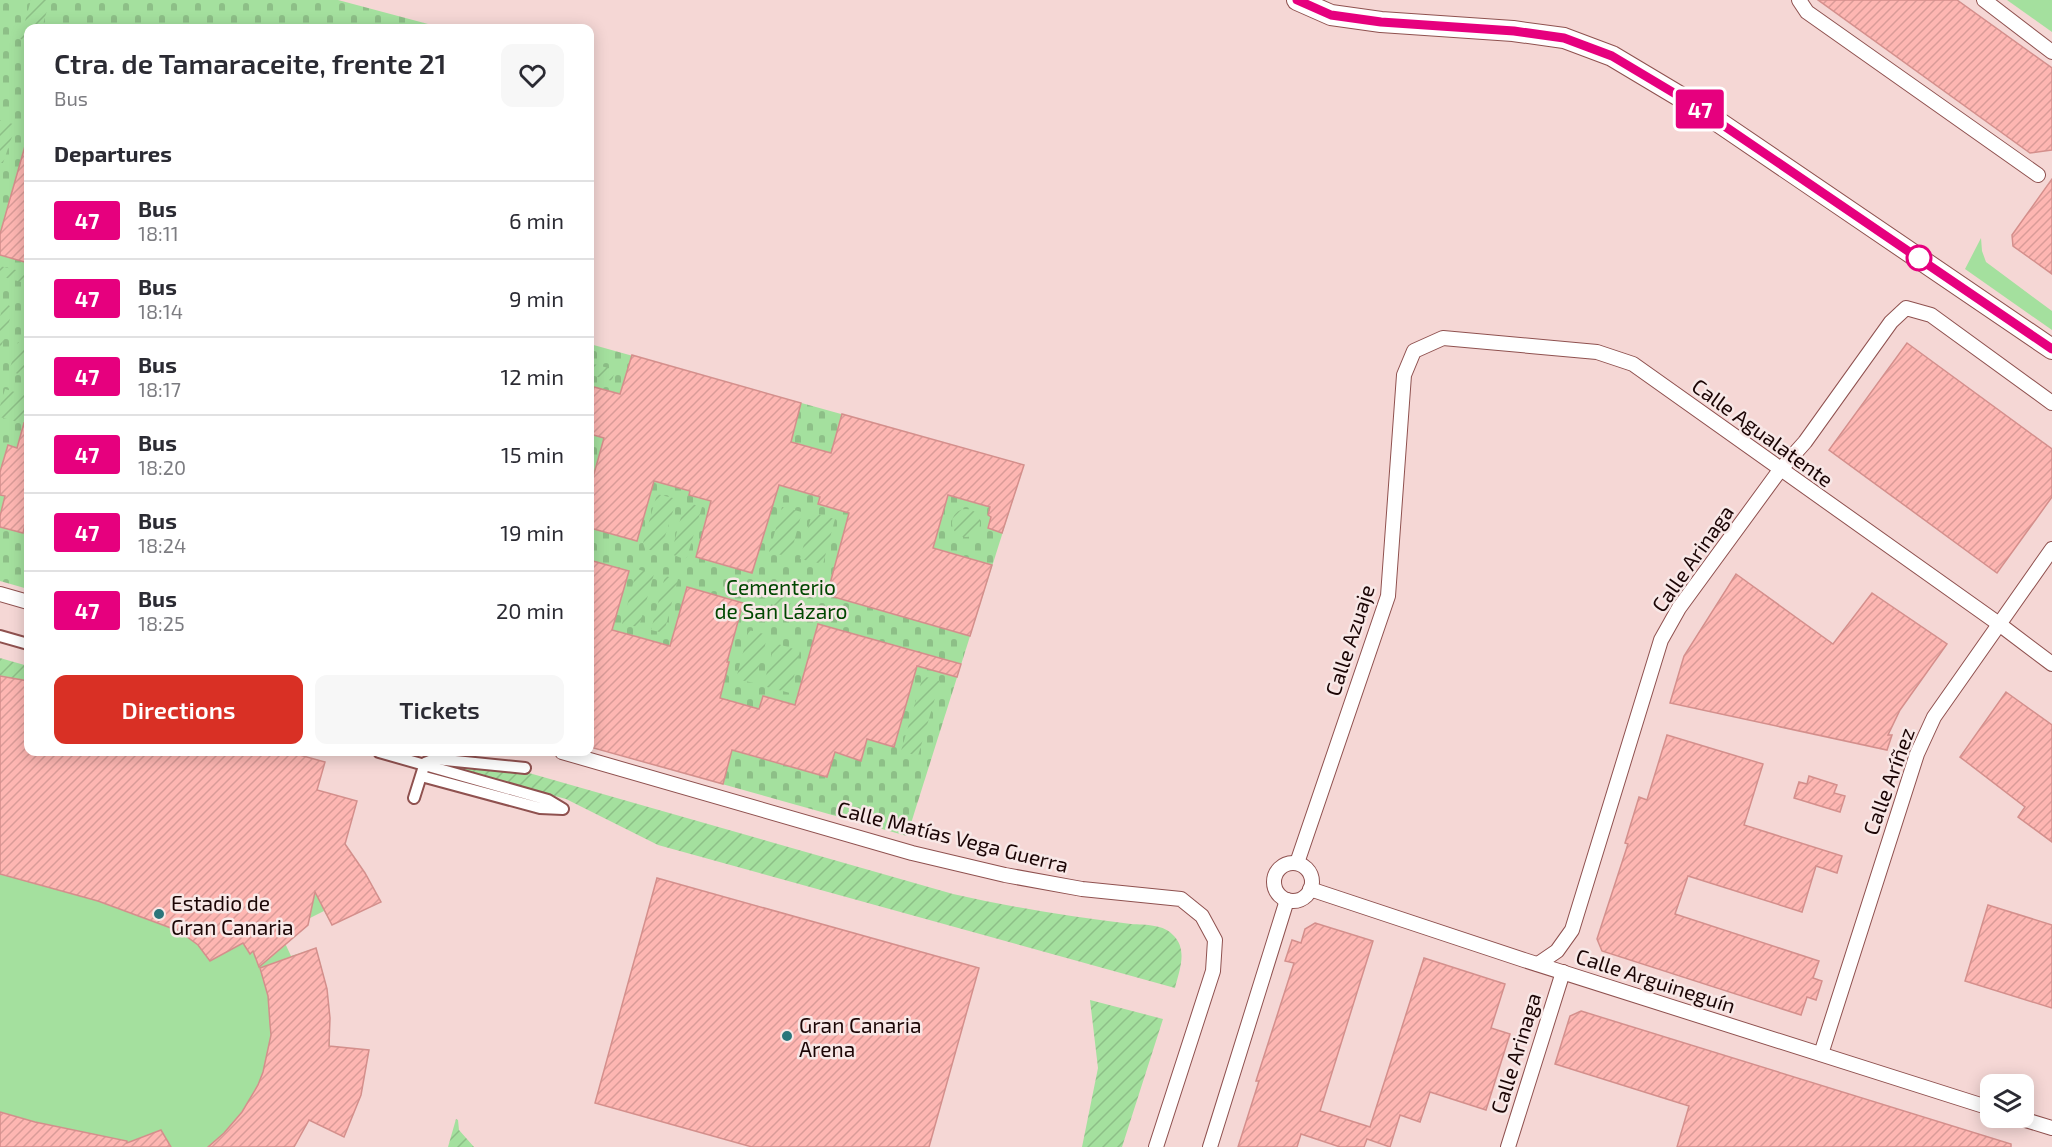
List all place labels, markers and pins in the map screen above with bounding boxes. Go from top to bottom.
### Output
unlabelled marker [1906,245,1932,271]
place label: Estadio de Gran Canaria [171,890,293,939]
marker: Estadio de Gran Canaria [152,907,166,921]
place label: Gran Canaria Arena [799,1012,921,1061]
marker: Gran Canaria Arena [780,1029,794,1043]

